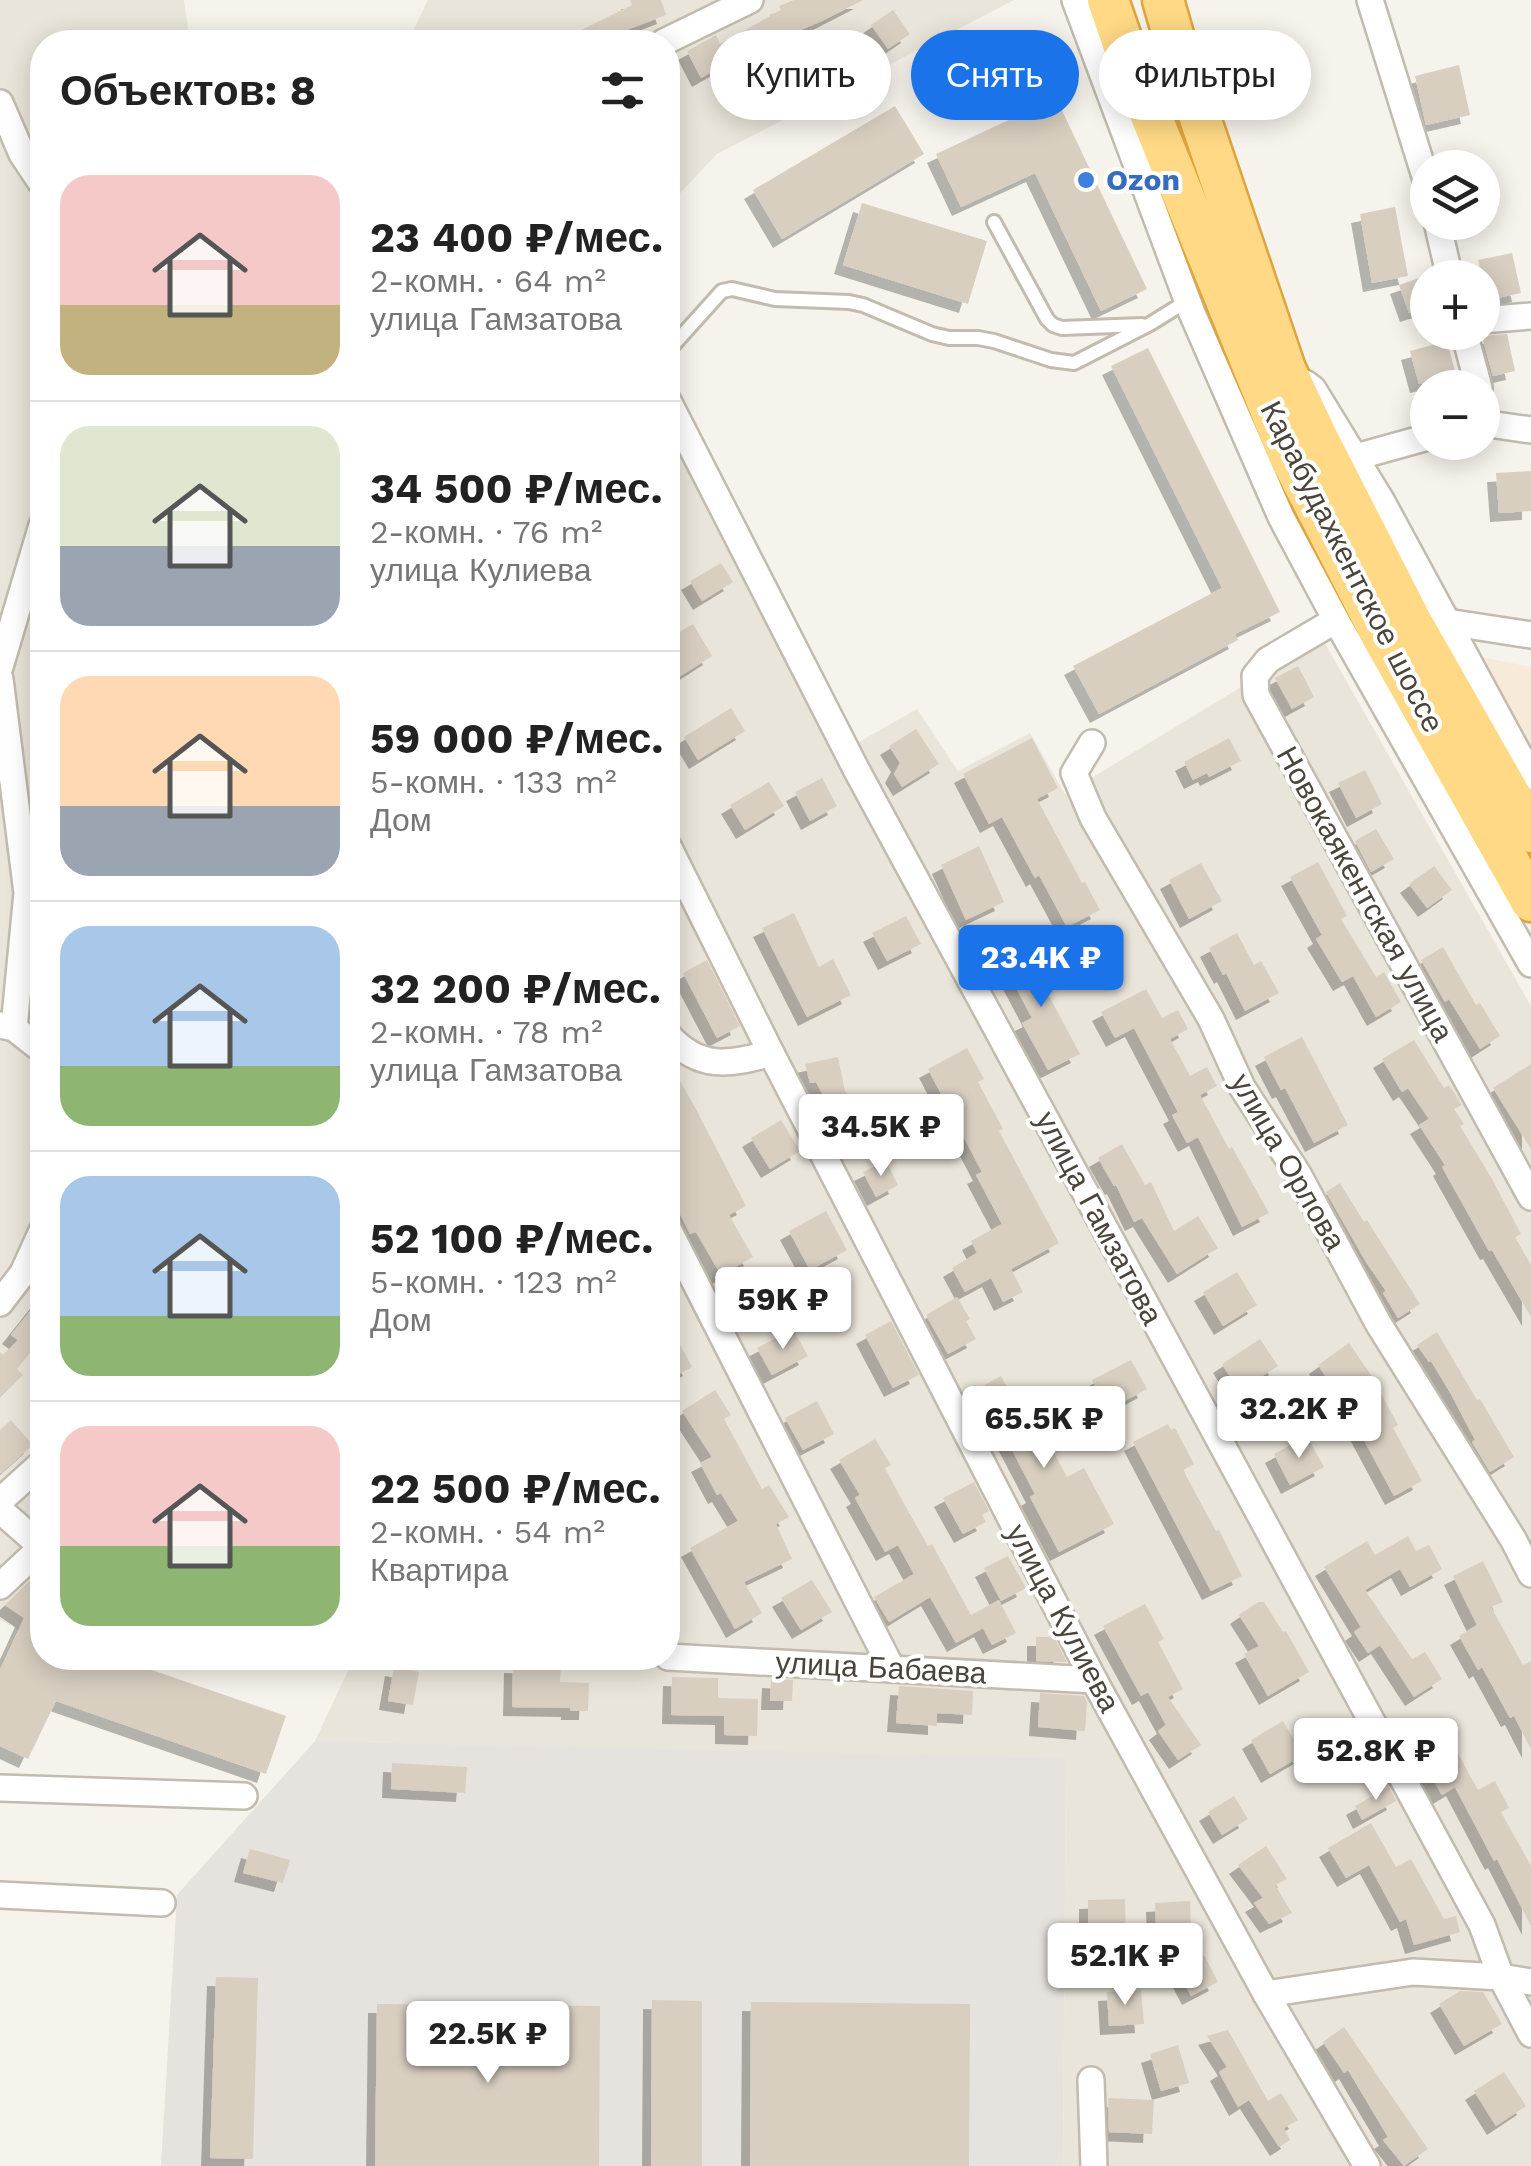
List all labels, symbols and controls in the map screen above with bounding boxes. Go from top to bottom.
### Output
chip: Купить [710,30,891,120]
chip: Снять [911,30,1079,120]
chip: Фильтры [1099,30,1311,120]
icon: filters [595,63,650,118]
text: Объектов: 8 [60,66,316,115]
map controls [1410,150,1500,460]
button: layers [1410,150,1500,240]
place label: Ozon [1106,162,1180,197]
marker: Ozon [1075,169,1097,191]
text: 23 400 ₽/мес. [370,213,663,262]
icon: home [140,215,260,335]
button: + [1410,260,1500,350]
text: 2-комн. · 64 m² [370,262,606,300]
text: улица Гамзатова [370,300,622,338]
button: − [1410,370,1500,460]
street label: Карабудахкентское шоссе [1254,395,1451,738]
text: 34 500 ₽/мес. [370,464,663,513]
icon: home [140,466,260,586]
text: 2-комн. · 76 m² [370,513,602,551]
text: улица Кулиева [370,551,592,589]
text: 59 000 ₽/мес. [370,714,664,763]
icon: home [140,716,260,836]
street label: Новокаякентская улица [1270,740,1461,1048]
text: 5-комн. · 133 m² [370,763,617,801]
text: Дом [370,801,432,839]
pin: 23.4K ₽ [949,925,1133,1010]
text: 23.4K ₽ [980,938,1102,976]
text: 32 200 ₽/мес. [370,964,661,1013]
icon: home [140,966,260,1086]
text: 2-комн. · 78 m² [370,1013,603,1051]
text: улица Гамзатова [370,1051,622,1089]
street label: улица Орлова [1224,1067,1353,1257]
pin: 34.5K ₽ [789,1094,973,1179]
street label: улица Гамзатова [1029,1105,1171,1331]
text: 34.5K ₽ [821,1107,941,1145]
text: 52 100 ₽/мес. [370,1214,653,1263]
icon: home [140,1216,260,1336]
text: 5-комн. · 123 m² [370,1263,617,1301]
pin: 59K ₽ [713,1267,853,1352]
text: 59K ₽ [737,1280,829,1318]
text: Дом [370,1301,432,1339]
pin: 32.2K ₽ [1207,1376,1391,1461]
pin: 65.5K ₽ [952,1386,1136,1471]
text: 32.2K ₽ [1239,1389,1359,1427]
text: 65.5K ₽ [984,1399,1104,1437]
text: 22 500 ₽/мес. [370,1464,661,1513]
icon: home [140,1466,260,1586]
text: 2-комн. · 54 m² [370,1513,605,1551]
street label: улица Кулиева [999,1518,1128,1718]
text: Квартира [370,1551,508,1589]
street label: улица Бабаева [775,1644,988,1691]
pin: 52.8K ₽ [1284,1718,1468,1803]
text: 52.8K ₽ [1316,1731,1436,1769]
pin: 52.1K ₽ [1033,1923,1217,2008]
text: 52.1K ₽ [1070,1936,1180,1974]
pin: 22.5K ₽ [396,2001,580,2086]
text: 22.5K ₽ [428,2014,548,2052]

